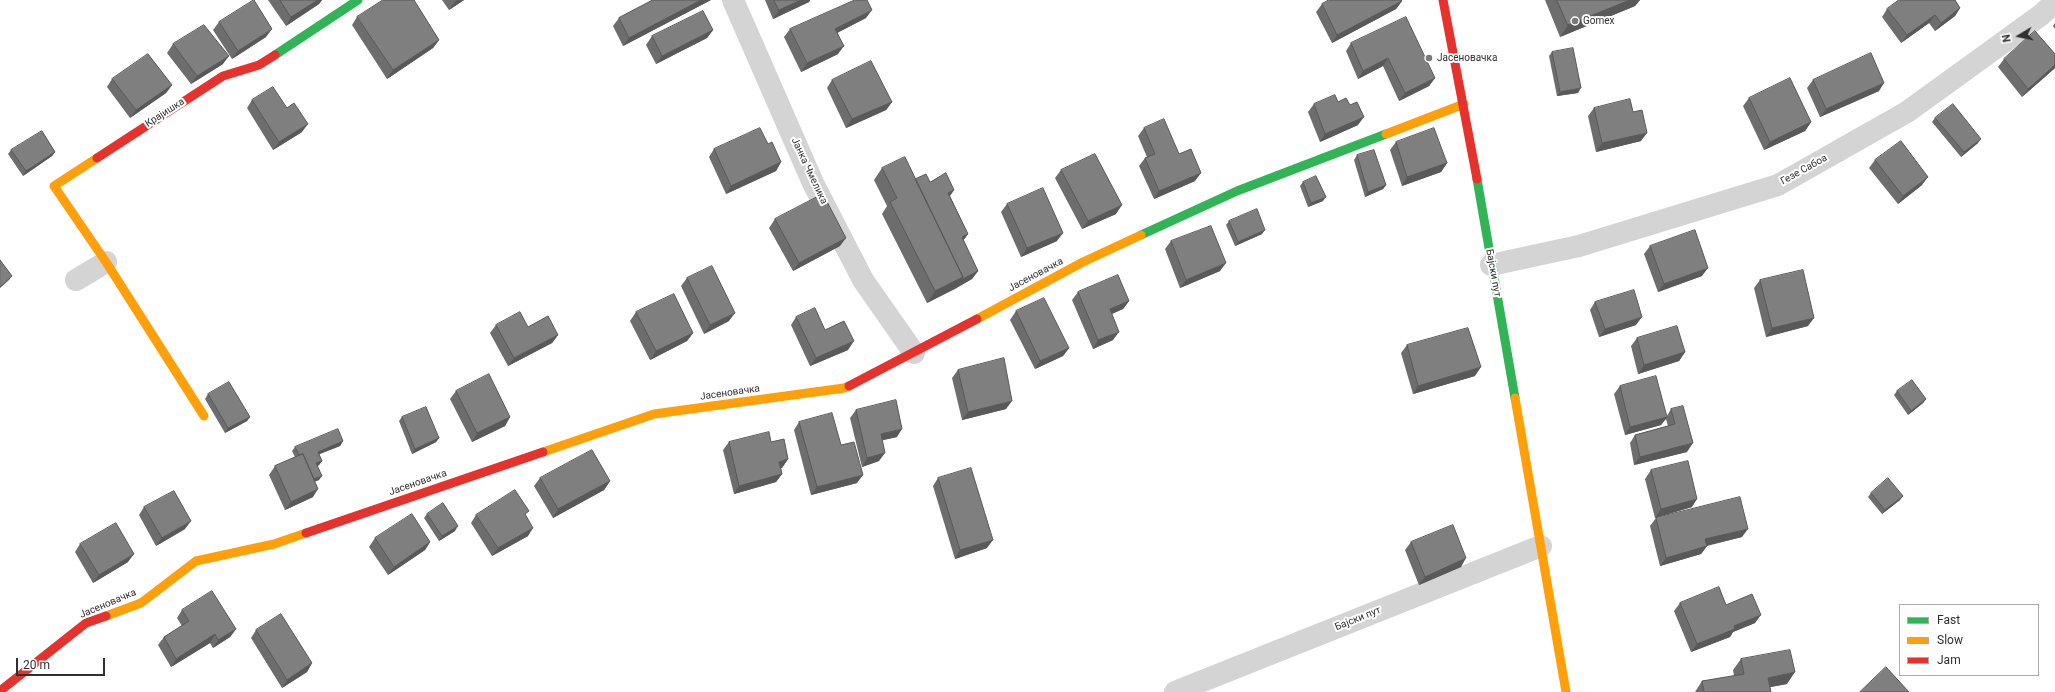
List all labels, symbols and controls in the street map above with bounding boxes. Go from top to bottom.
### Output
place label: Gomex [1583,15,1615,27]
marker: Gomex [1570,16,1580,26]
north arrow [1999,16,2039,56]
text: N [2000,33,2014,43]
place label: Јасеновачка [1437,52,1497,64]
marker: Јасеновачка [1424,53,1434,63]
street label: Крајишка [143,96,187,130]
street label: Јанка Чмелика [788,136,830,206]
street label: Гезе Сабоа [1779,152,1829,188]
street label: Бајски пут [1483,248,1503,298]
street label: Јасеновачка [1007,256,1065,294]
street label: Јасеновачка [699,383,761,403]
street label: Јасеновачка [387,467,449,499]
street label: Јасеновачка [78,587,138,621]
street label: Бајски пут [1333,604,1383,634]
legend [1899,604,2039,676]
text: Fast [1937,613,1960,627]
text: Slow [1937,633,1963,647]
scale bar [18,650,107,676]
text: Jam [1937,653,1961,667]
text: 20 m [23,658,50,672]

